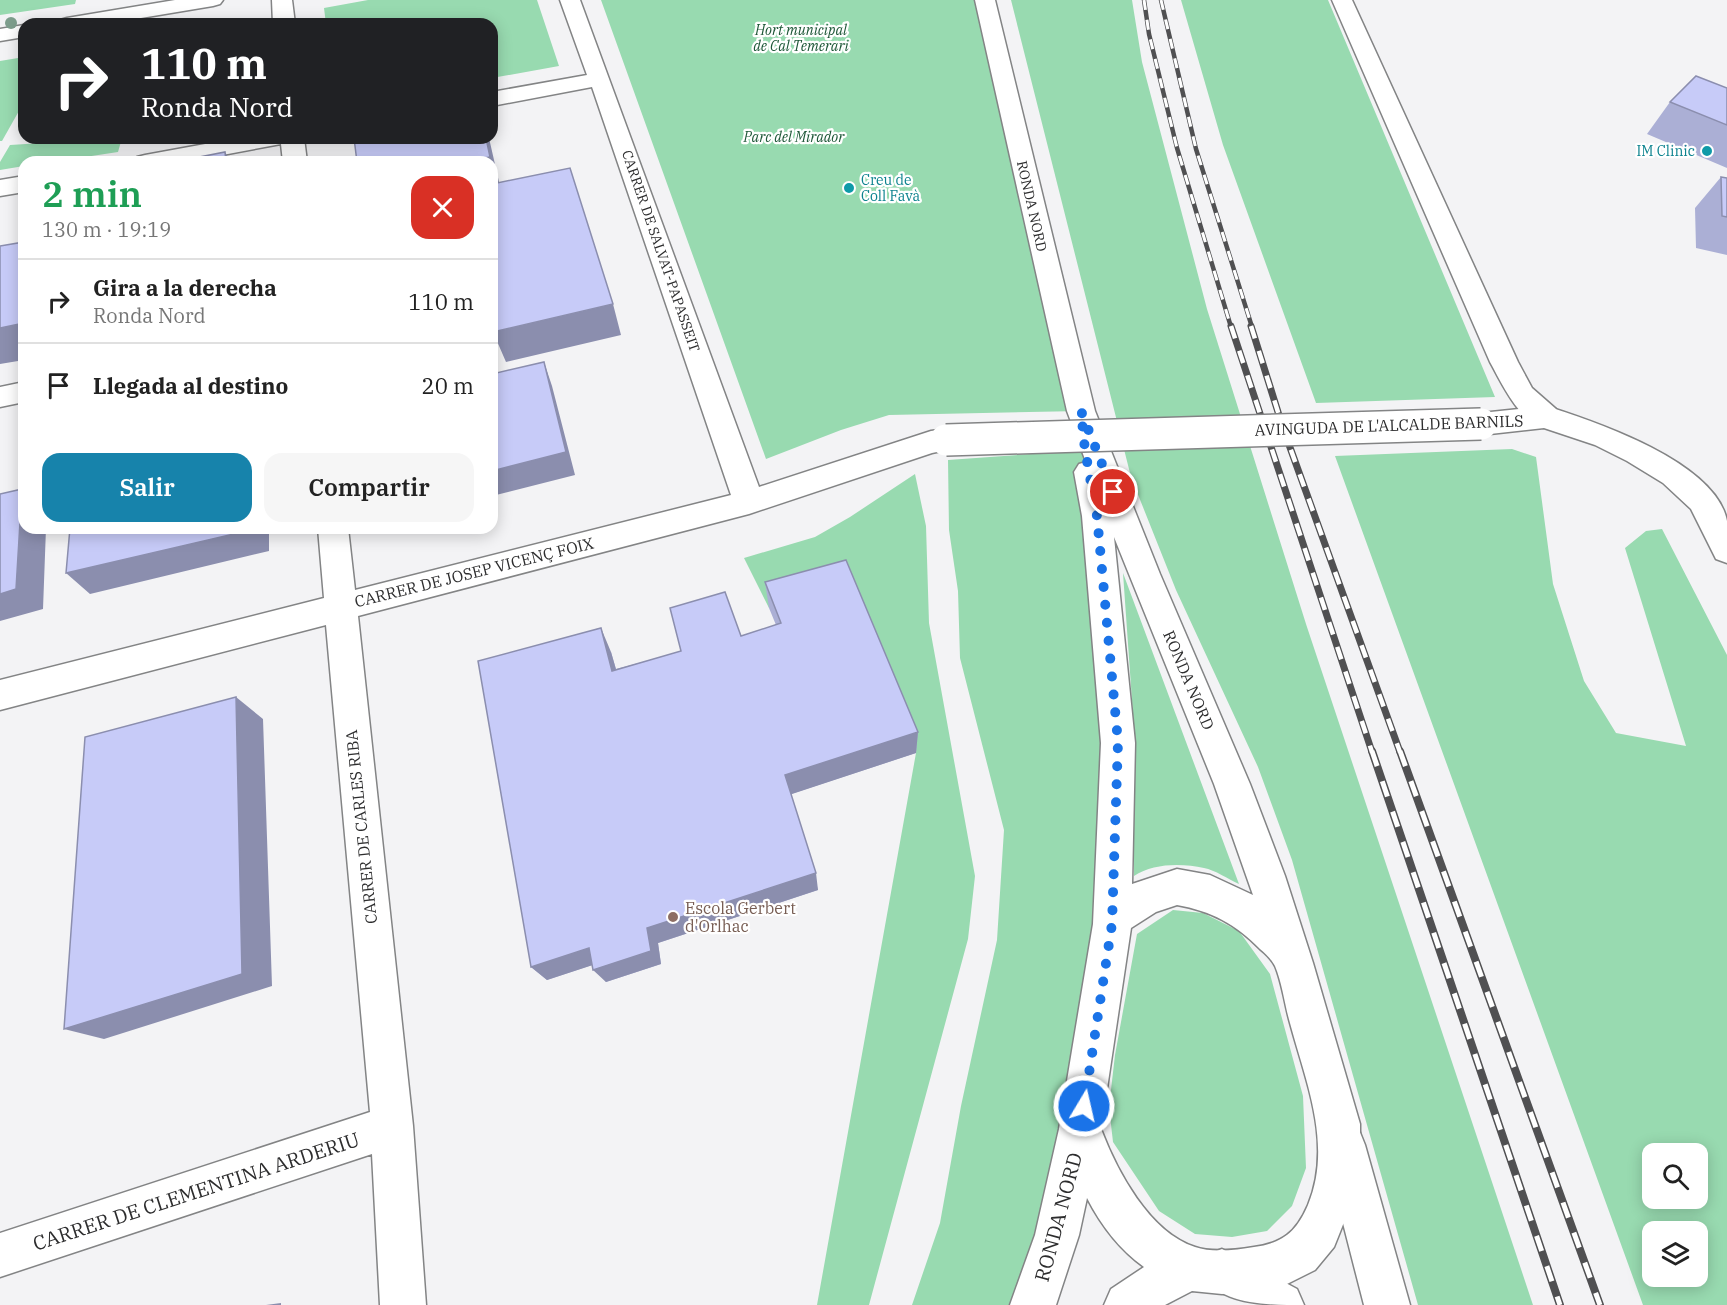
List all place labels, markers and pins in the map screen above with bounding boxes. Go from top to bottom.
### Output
place label: IM Clinic [1636,142,1695,160]
marker: IM Clinic [1700,144,1714,158]
place label: Creu de Coll Favà [861,171,920,205]
marker: Creu de Coll Favà [842,181,856,195]
pin [1087,466,1138,517]
place label: Escola Gerbert d'Orlhac [685,898,796,936]
marker: Escola Gerbert d'Orlhac [666,910,680,924]

